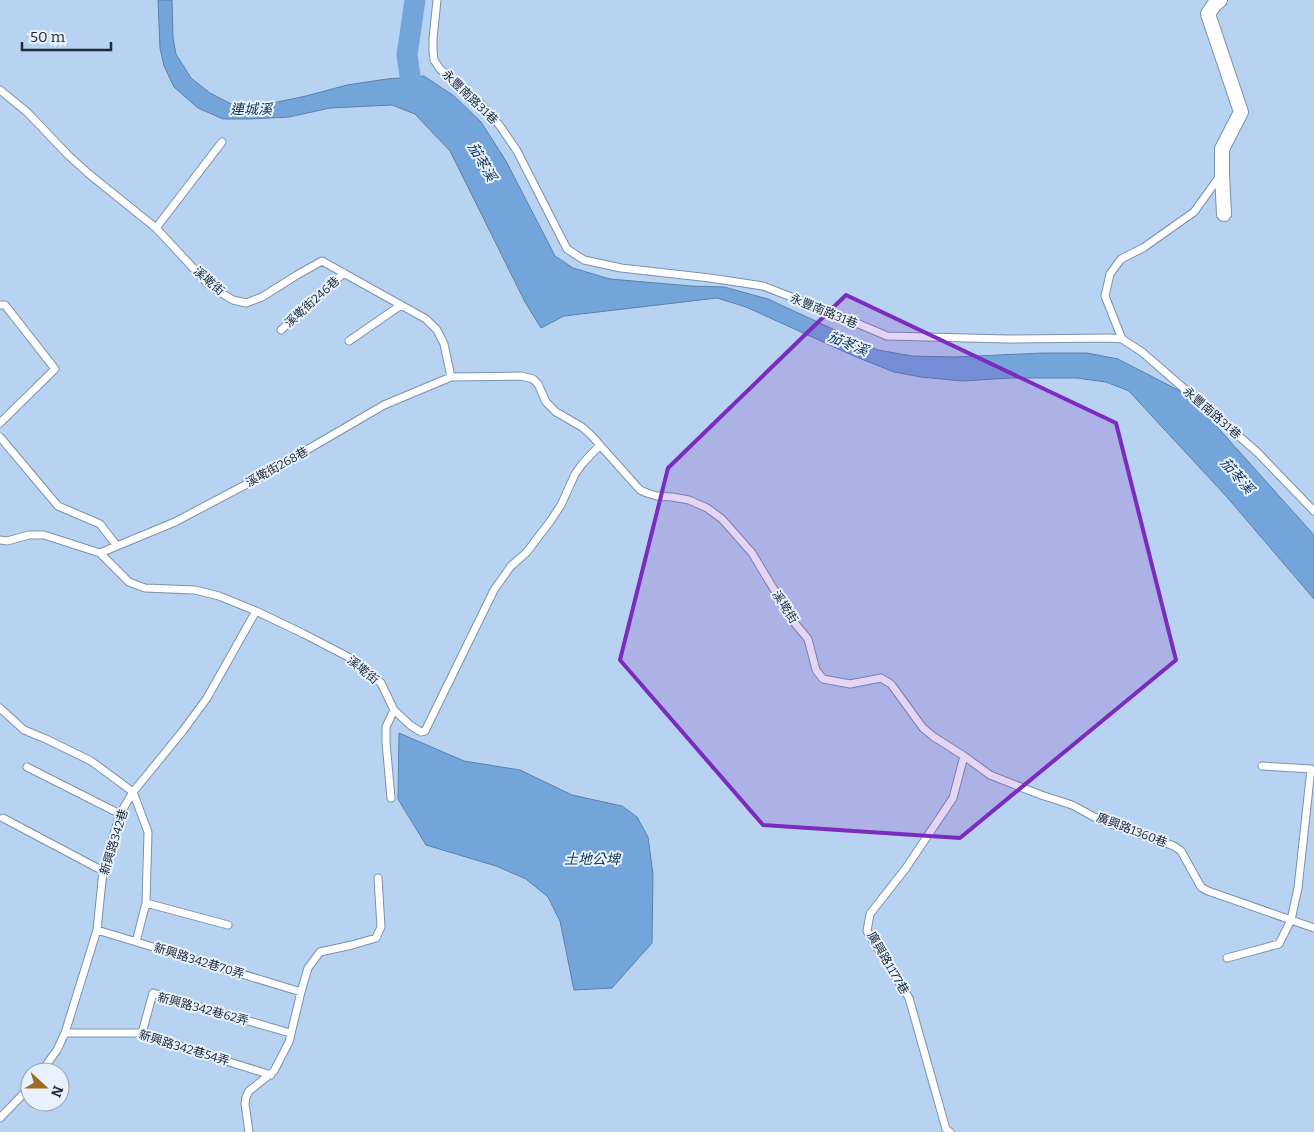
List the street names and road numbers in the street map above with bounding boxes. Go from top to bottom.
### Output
street label: 永豐南路31巷 [439,67,501,127]
street label: 溪墘街 [191,264,227,298]
street label: 溪墘街246巷 [282,274,342,330]
street label: 永豐南路31巷 [788,291,860,331]
street label: 永豐南路31巷 [1180,384,1244,442]
street label: 溪墘街268巷 [244,444,310,490]
street label: 溪墘街 [769,588,801,626]
street label: 溪墘街 [345,653,381,687]
street label: 新興路342巷 [97,807,131,877]
street label: 廣興路1360巷 [1095,810,1169,850]
street label: 廣興路1177巷 [865,929,911,997]
street label: 新興路342巷70弄 [152,941,246,981]
street label: 新興路342巷62弄 [156,990,250,1028]
street label: 新興路342巷54弄 [137,1028,231,1068]

